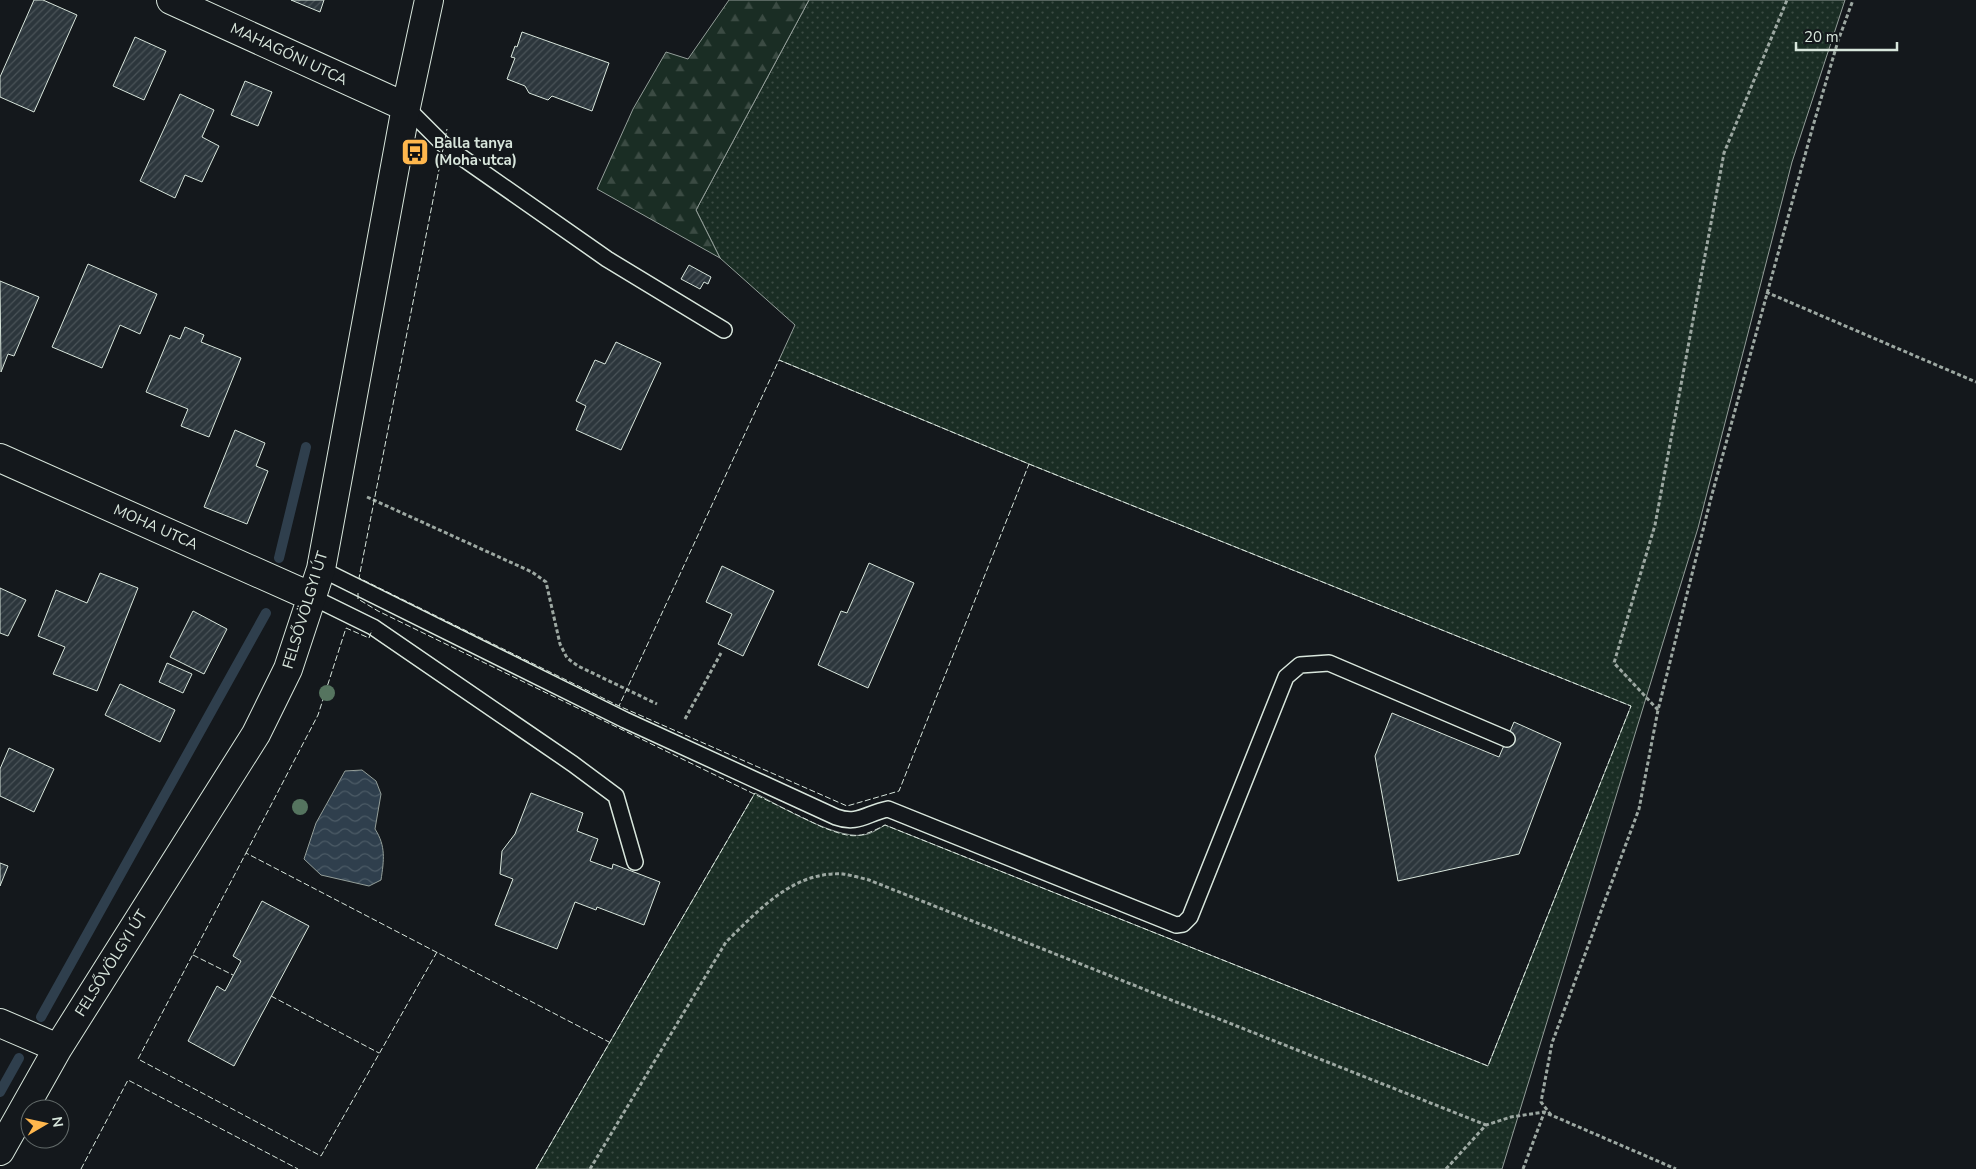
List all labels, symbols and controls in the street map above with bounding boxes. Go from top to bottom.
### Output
street label: MAHAGÓNI UTCA [227,17,351,90]
scale bar [1796,20,1897,52]
text: 20 m [1804,27,1839,47]
place label: Balla tanya (Moha utca) [434,133,517,170]
bus stop icon: Balla tanya (Moha utca) [400,137,430,167]
street label: MOHA UTCA [111,499,202,555]
street label: FELSŐVÖLGYI ÚT [277,548,332,671]
street label: FELSŐVÖLGYI ÚT [69,905,152,1020]
north arrow [20,1099,70,1149]
text: N [47,1115,68,1129]

